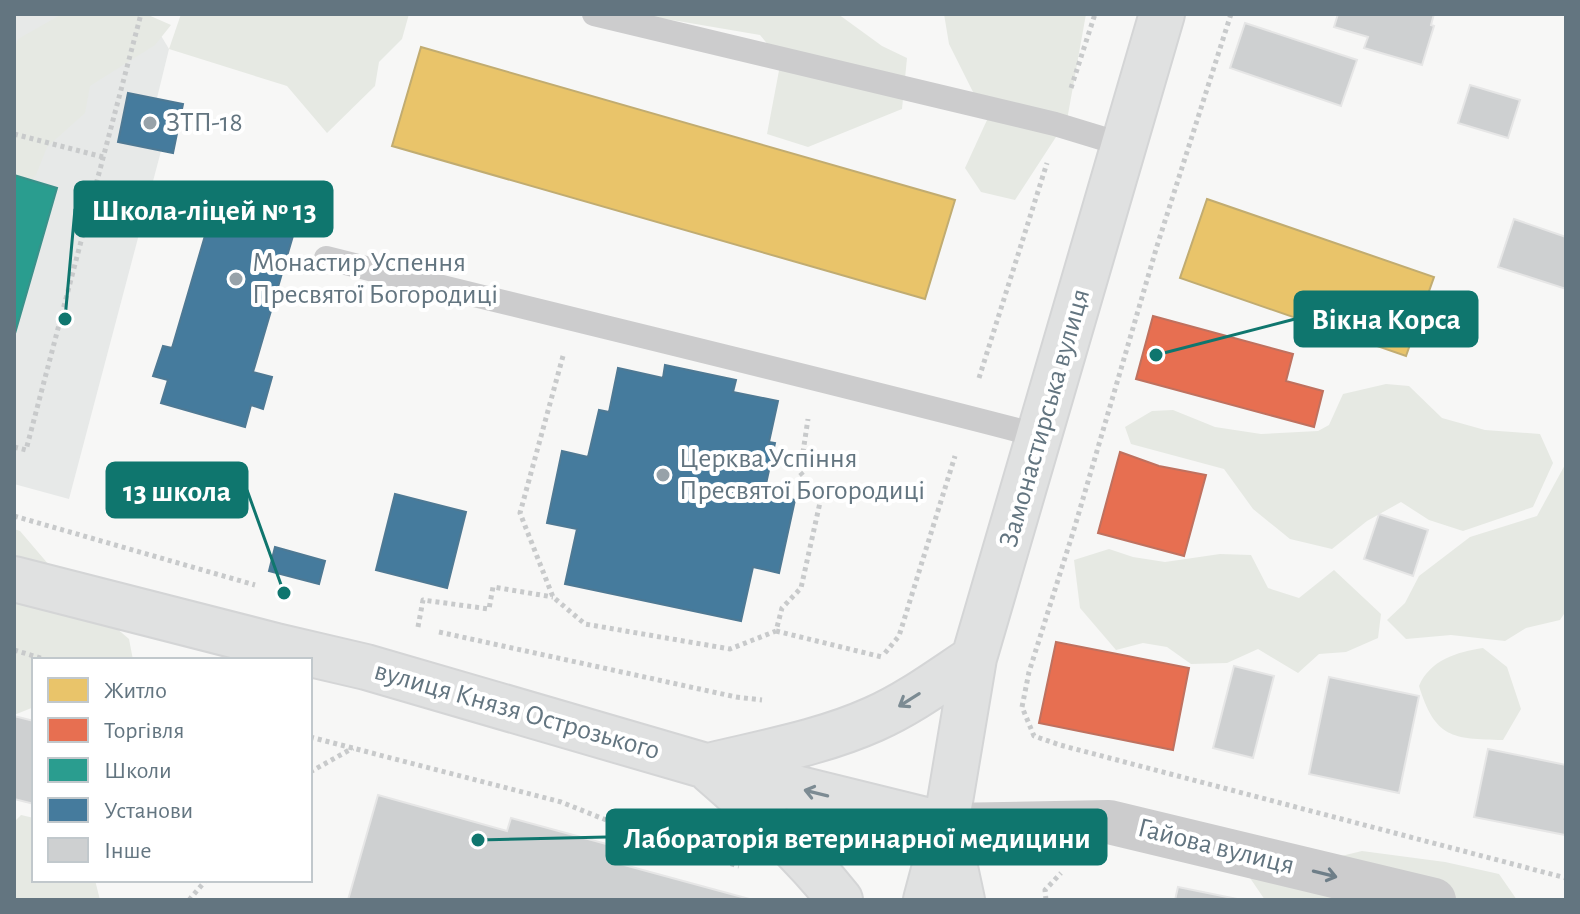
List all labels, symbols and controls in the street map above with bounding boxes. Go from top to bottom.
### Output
place label: ЗТП-18 [166,109,243,137]
marker: ЗТП-18 [141,114,159,132]
callout: Школа-ліцей № 13 [75,182,332,236]
text: Школа-ліцей № 13 [91,196,317,226]
place label: Монастир Успення Пресвятої Богородиці [252,249,498,309]
marker: Монастир Успення Пресвятої Богородиці [227,270,245,288]
street label: Замонастирська вулиця [995,286,1095,550]
callout: Вікна Корса [1295,292,1477,346]
text: Вікна Корса [1311,305,1461,335]
place label: Церква Успіння Пресвятої Богородиці [679,445,925,505]
callout: 13 школа [107,463,247,517]
marker: Церква Успіння Пресвятої Богородиці [654,466,672,484]
text: 13 школа [123,477,231,507]
street label: вулиця Князя Острозького [371,657,663,765]
legend [32,658,312,882]
text: Житло [104,679,167,703]
one-way arrow [898,693,921,709]
text: Торгівля [104,719,184,743]
text: Школи [104,759,172,783]
one-way arrow [803,785,829,800]
text: Установи [104,799,193,823]
callout: Лабораторія ветеринарної медицини [607,810,1106,864]
street label: Гайова вулиця [1135,814,1297,880]
text: Лабораторія ветеринарної медицини [623,824,1091,854]
text: Інше [104,839,151,863]
one-way arrow [1312,867,1338,882]

